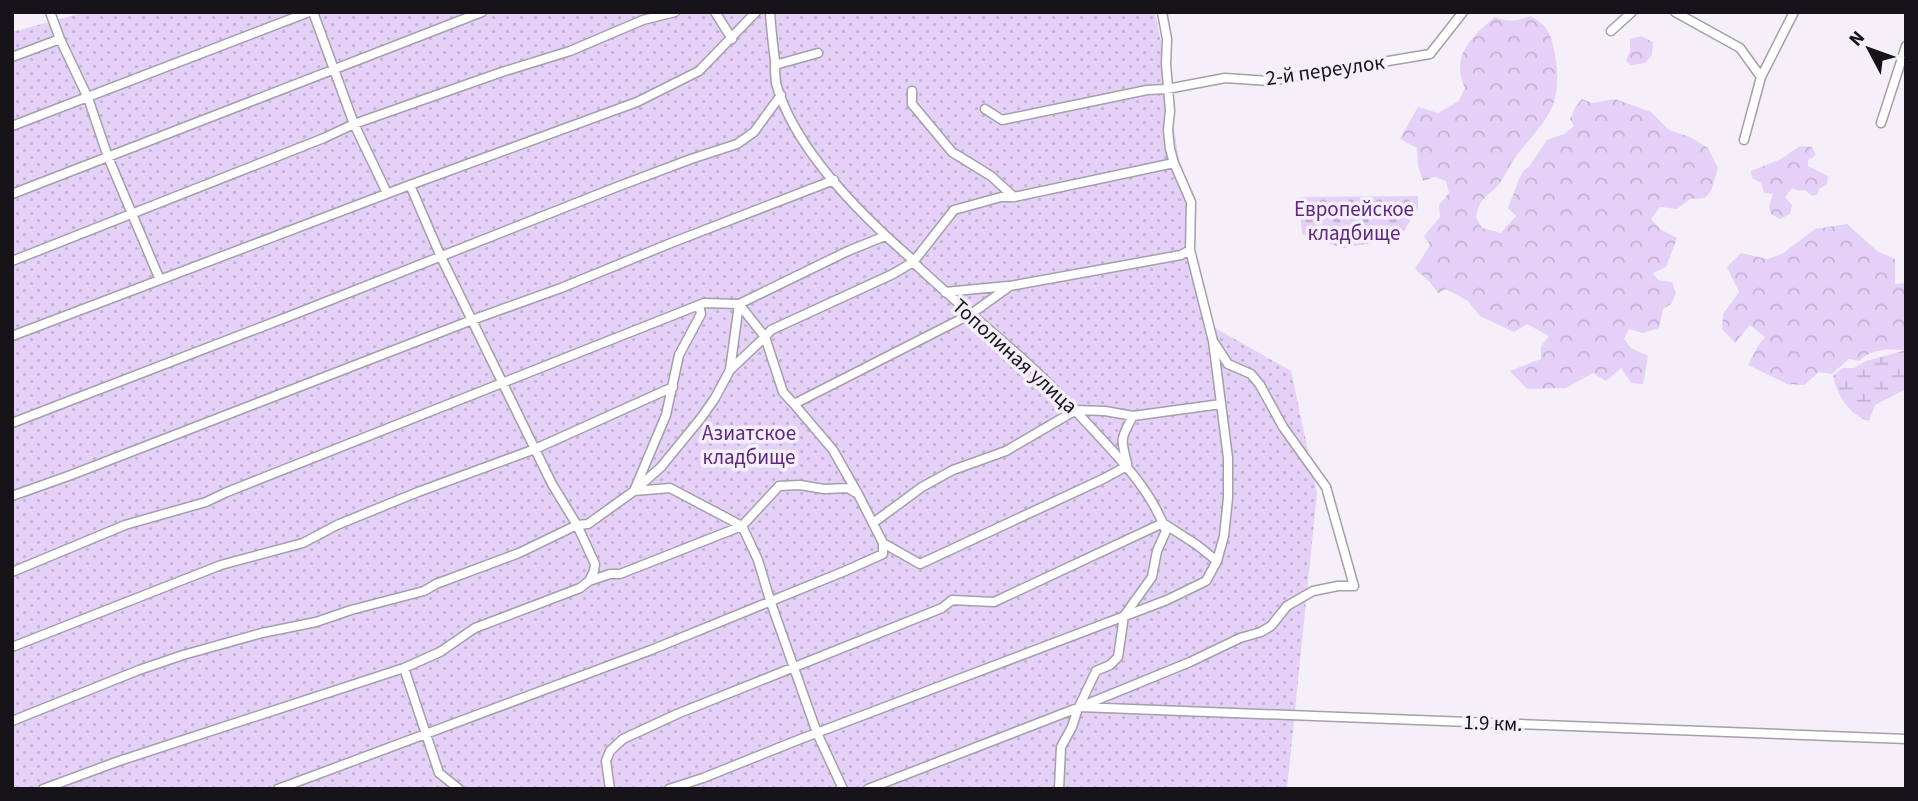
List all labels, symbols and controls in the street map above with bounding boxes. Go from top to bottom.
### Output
north arrow [1834,14,1904,84]
text: N [1843,25,1872,52]
street label: 2-й переулок [1264,47,1387,93]
park label: Европейское кладбище [1294,194,1414,248]
street label: Тополиная улица [946,291,1084,421]
park label: Азиатское кладбище [702,418,796,472]
street label: 1.9 км. [1463,707,1523,739]

